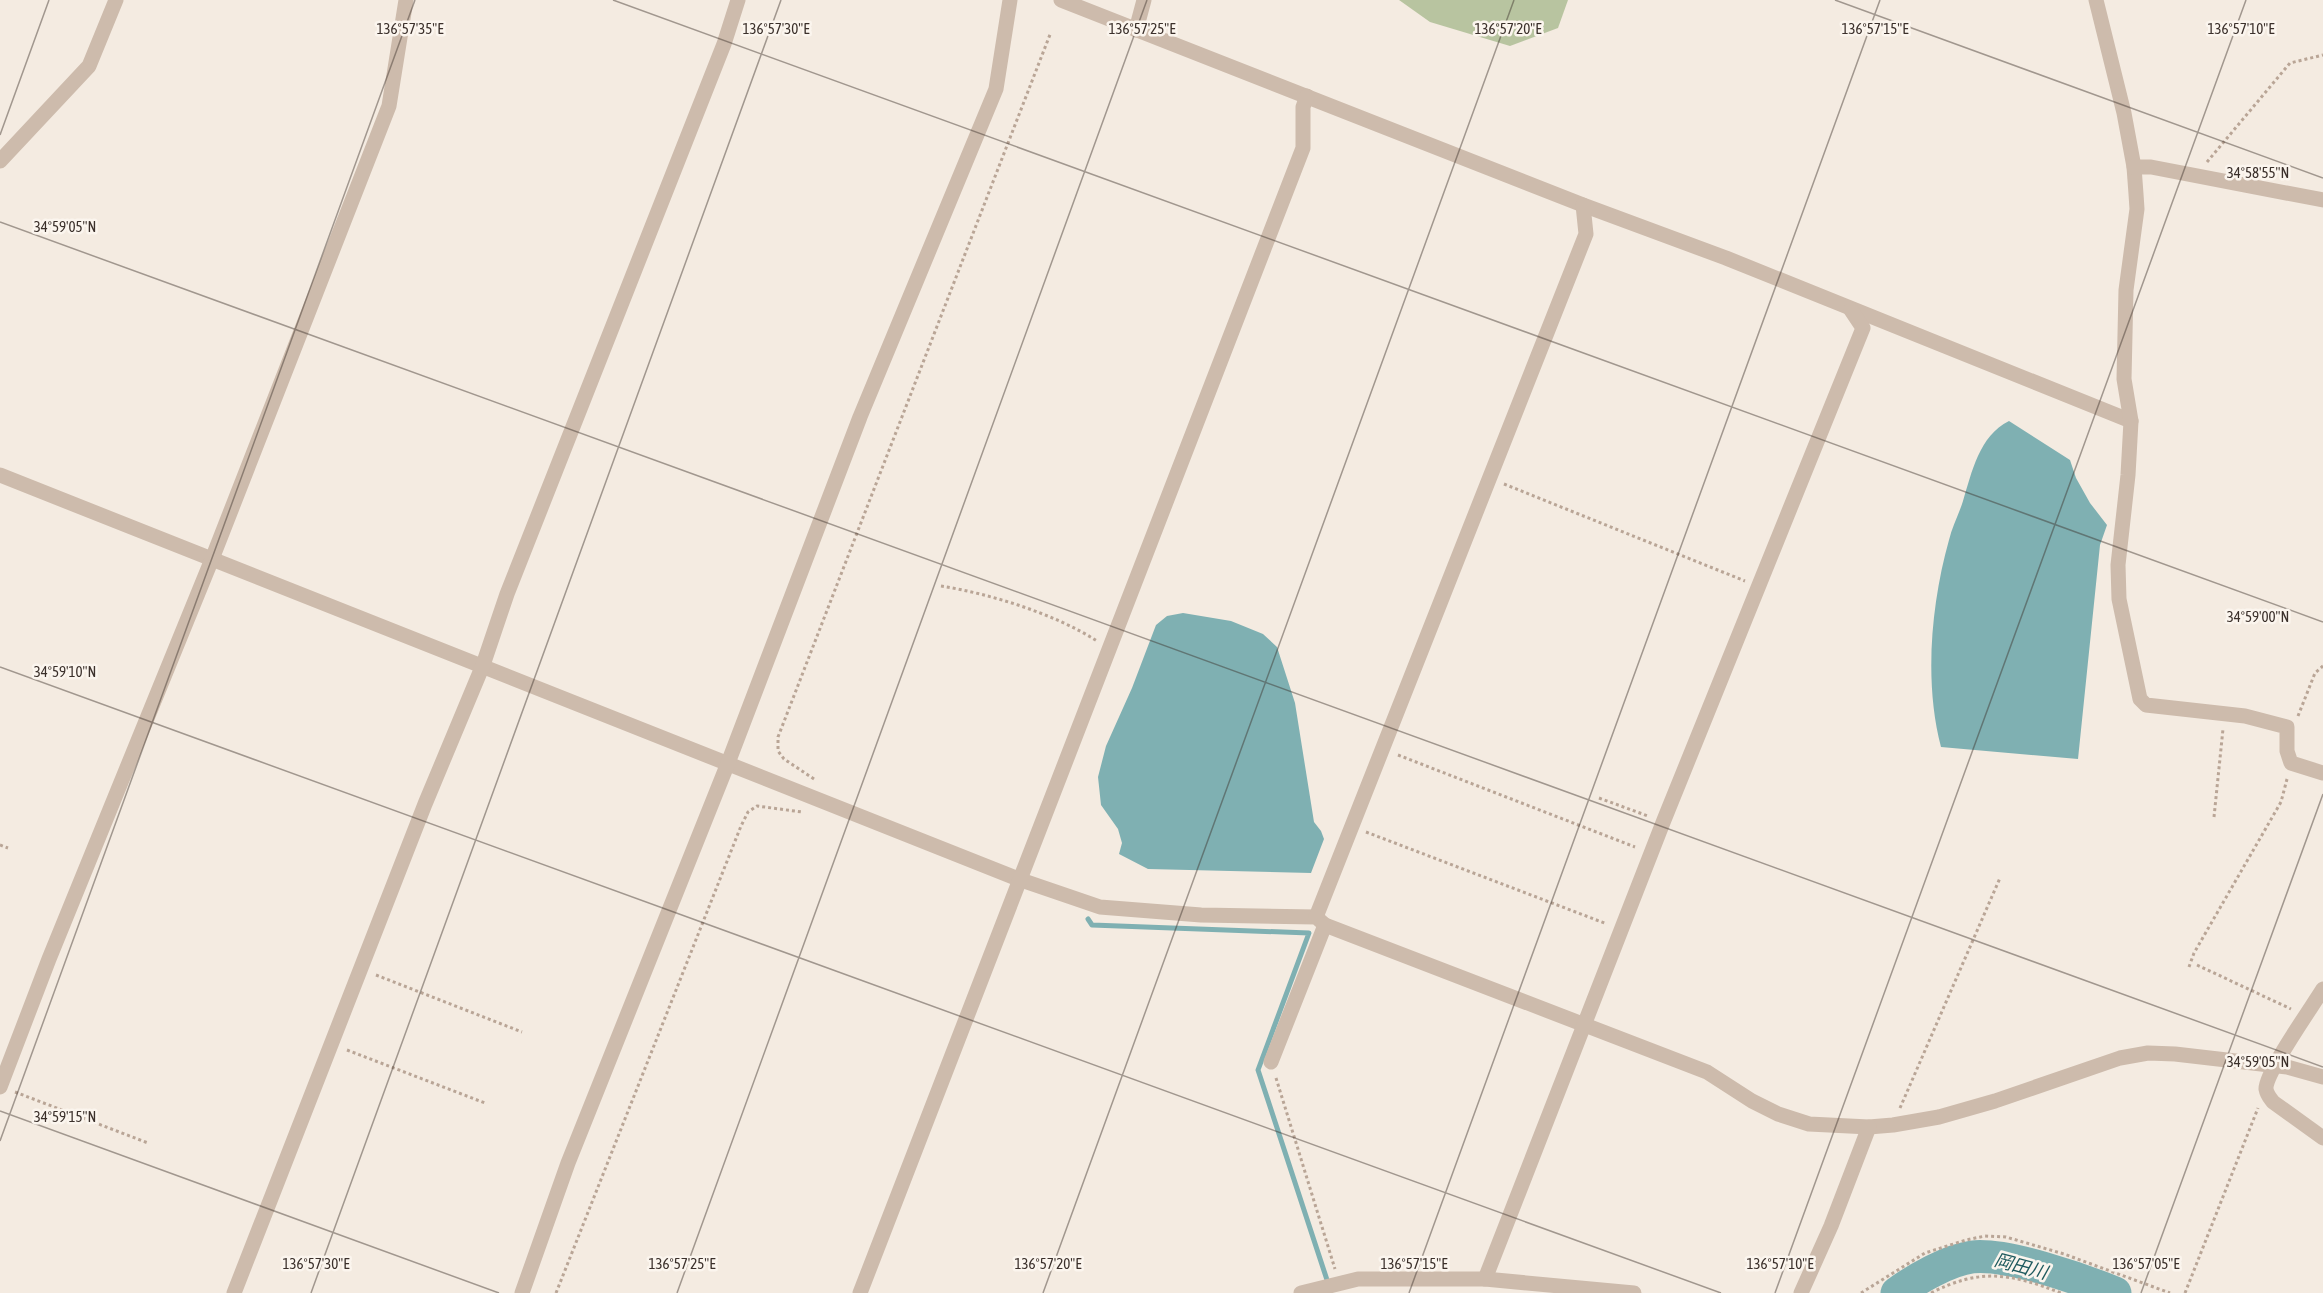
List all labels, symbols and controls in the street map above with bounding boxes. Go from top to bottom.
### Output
text: 136°57'35"E [376,20,444,37]
text: 136°57'30"E [742,20,810,37]
text: 136°57'25"E [1108,20,1176,37]
text: 136°57'20"E [1474,20,1542,37]
text: 136°57'15"E [1841,20,1909,37]
text: 136°57'10"E [2207,20,2275,37]
text: 34°58'55"N [2227,164,2289,181]
text: 34°59'05"N [34,218,96,235]
text: 34°59'00"N [2227,608,2289,625]
text: 34°59'10"N [34,663,96,680]
text: 34°59'05"N [2227,1053,2289,1070]
text: 34°59'15"N [34,1108,96,1125]
water label: 岡田川 [1992,1249,2052,1284]
text: 136°57'30"E [282,1255,350,1272]
text: 136°57'25"E [648,1255,716,1272]
text: 136°57'20"E [1014,1255,1082,1272]
text: 136°57'15"E [1380,1255,1448,1272]
text: 136°57'10"E [1746,1255,1814,1272]
text: 136°57'05"E [2112,1255,2180,1272]

